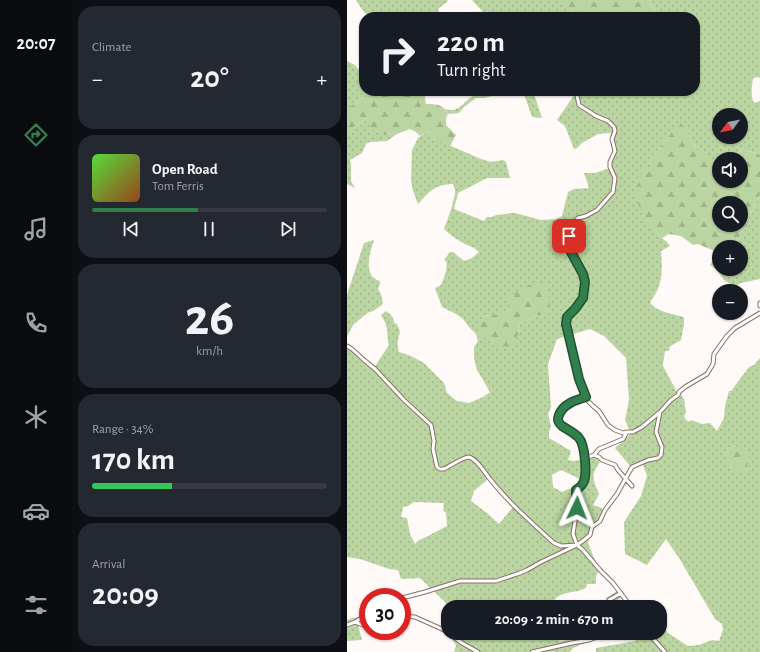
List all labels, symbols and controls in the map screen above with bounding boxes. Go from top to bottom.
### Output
icon: right [371,28,423,80]
text: 220 m [437,29,505,57]
text: 20:07 [16,35,56,53]
text: Climate [92,41,131,54]
text: Turn right [437,62,506,80]
text: 20° [190,63,229,93]
text: − [92,68,103,90]
text: + [316,68,327,90]
north arrow [712,108,748,144]
map controls [712,108,748,320]
icon: directions [22,121,50,149]
button: sound [712,152,748,188]
text: Open Road [152,162,218,177]
text: Tom Ferris [152,180,204,193]
button: search [712,196,748,232]
icon: music [22,215,50,243]
icon: previous [120,218,142,240]
icon: pause [198,218,220,240]
icon: next [277,218,299,240]
pin [552,219,586,253]
icon: arrive [558,225,580,247]
button: + [712,240,748,276]
button: − [712,284,748,320]
text: 26 [185,292,234,344]
icon: phone [22,309,50,337]
text: km/h [196,345,223,358]
icon: climate [22,403,50,431]
text: Range · 34% [92,423,153,436]
text: 170 km [92,445,175,475]
position arrow [556,487,598,529]
icon: car [22,497,50,525]
text: Arrival [92,558,125,571]
text: 20:09 [92,580,159,610]
speed limit sign: 30 [359,588,411,640]
icon: filters [22,591,50,619]
text: 20:09 · 2 min · 670 m [495,612,613,627]

